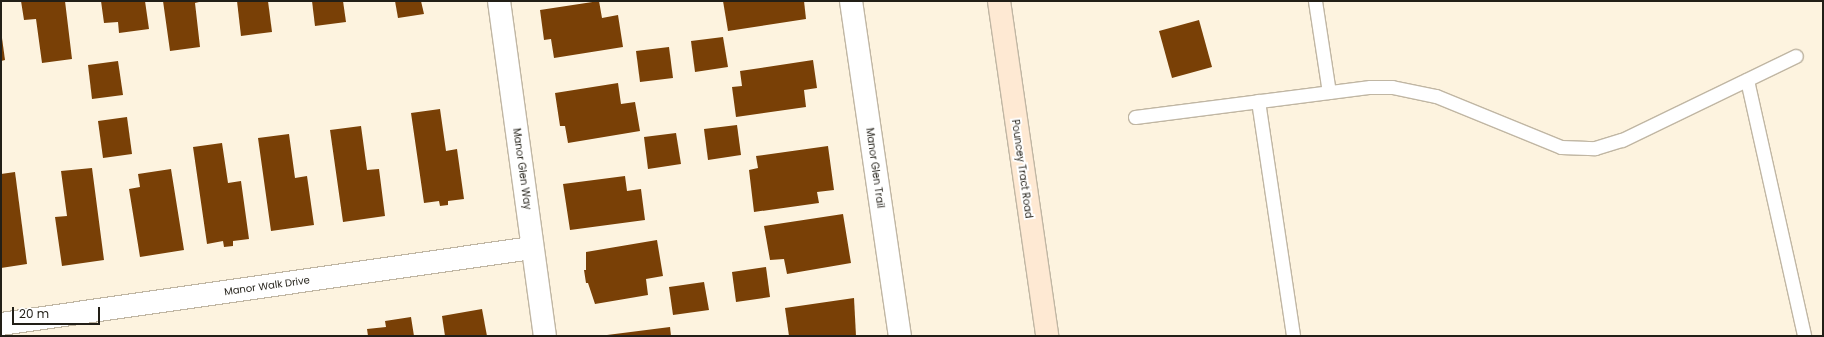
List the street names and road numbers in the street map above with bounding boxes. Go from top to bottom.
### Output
street label: Pouncey Tract Road [1009,119,1035,219]
street label: Manor Glen Way [510,127,534,211]
street label: Manor Glen Trail [863,127,887,209]
street label: Manor Walk Drive [223,274,311,298]

